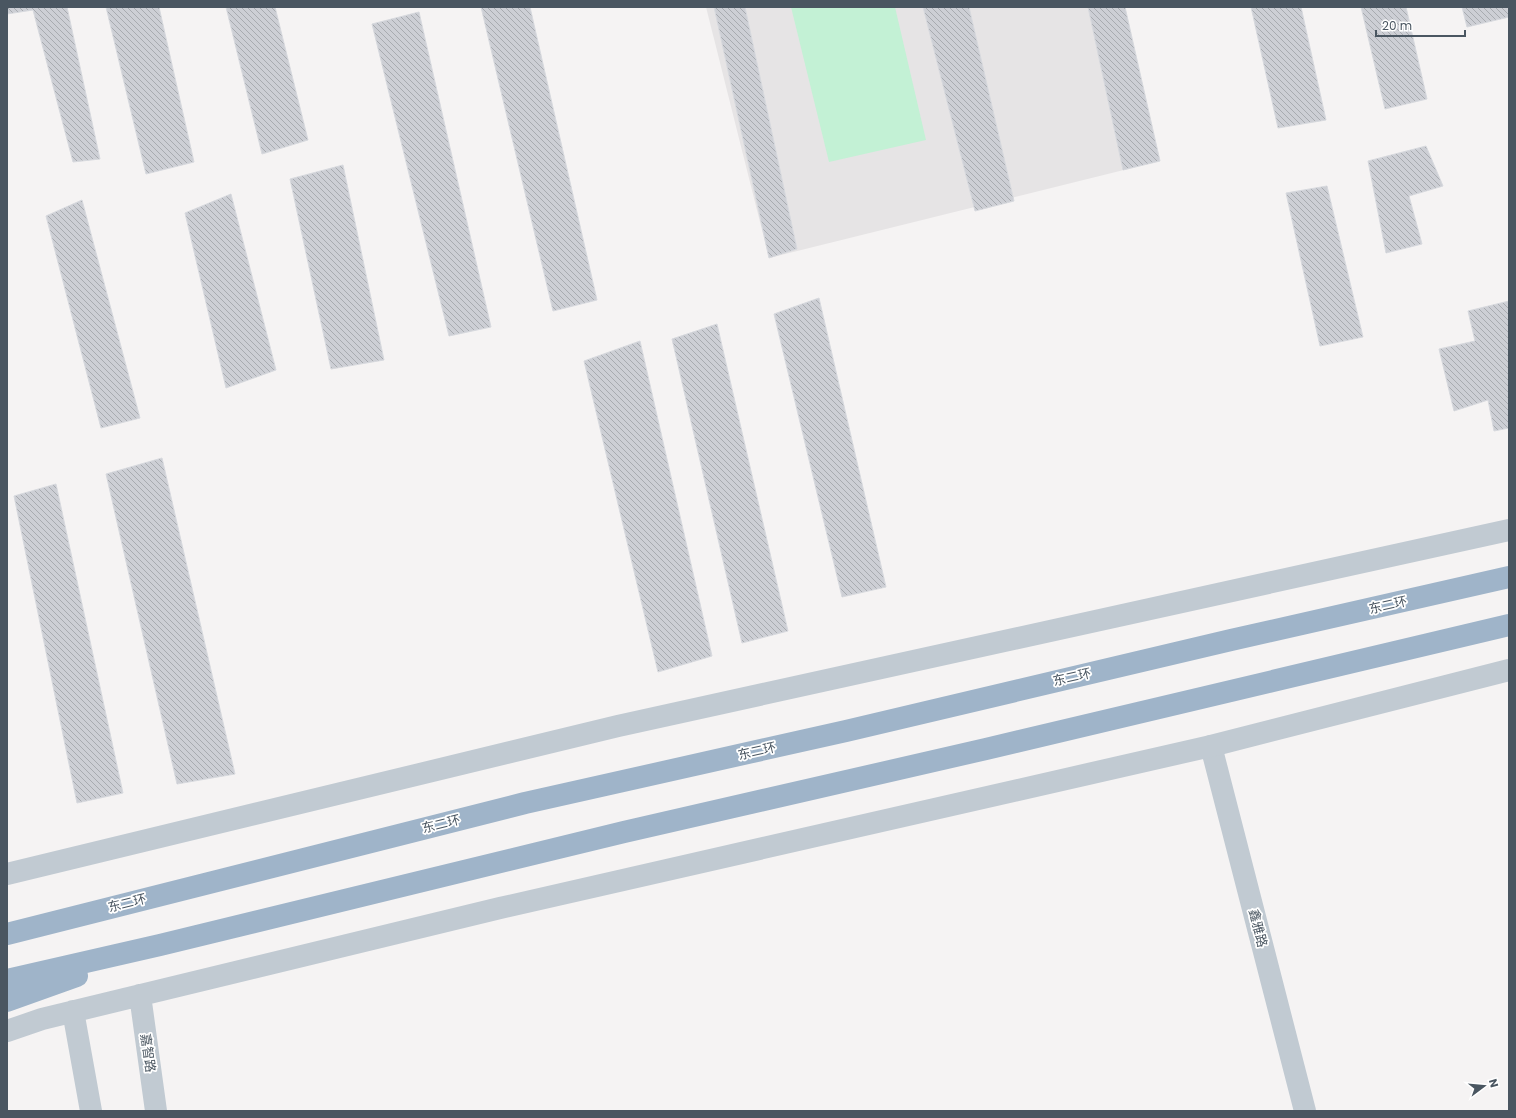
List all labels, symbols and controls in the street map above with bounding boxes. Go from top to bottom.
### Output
scale bar [1376,12,1465,38]
text: 20 m [1382,17,1412,34]
street label: 东二环 [1367,591,1409,619]
street label: 东二环 [1051,663,1093,691]
street label: 东二环 [736,737,778,765]
street label: 东二环 [420,810,462,838]
street label: 东二环 [106,889,148,917]
street label: 鑫雅路 [1244,907,1272,949]
street label: 嘉智路 [136,1032,160,1074]
north arrow [1464,1066,1504,1106]
text: N [1485,1077,1502,1089]

